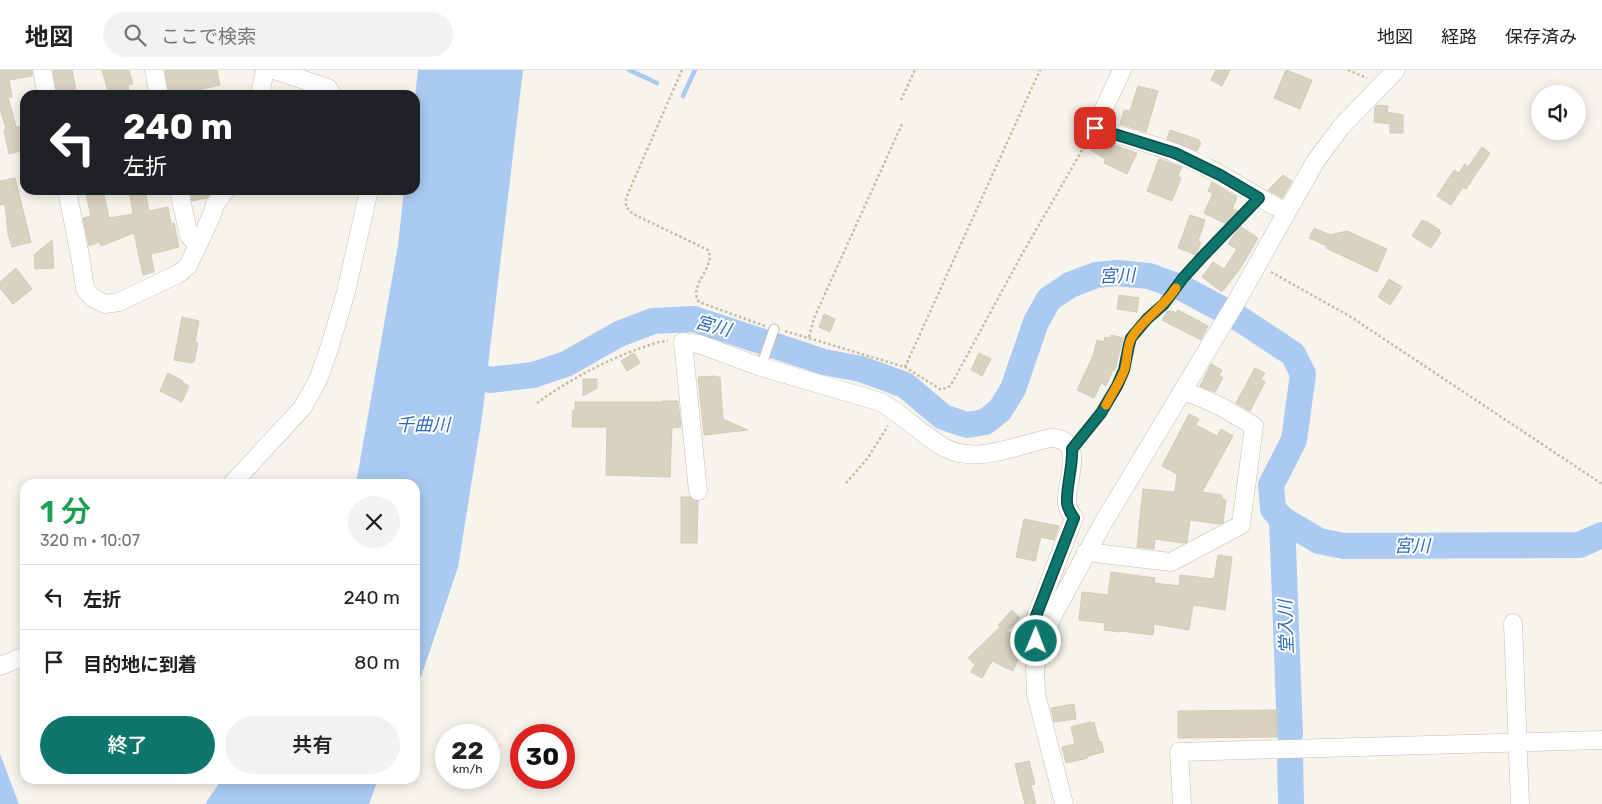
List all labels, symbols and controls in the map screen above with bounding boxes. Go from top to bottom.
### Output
search box [103,12,453,57]
icon: search [121,21,149,49]
text: 地図 [25,23,73,51]
text: ここで検索 [161,25,256,48]
text: 地図 [1377,26,1413,48]
text: 経路 [1441,26,1477,48]
text: 保存済み [1505,26,1577,48]
map controls [1531,85,1586,140]
button: sound [1531,85,1586,140]
text: 240 m [123,106,233,148]
pin [1074,107,1116,149]
icon: left [40,110,105,175]
icon: arrive [1081,114,1109,142]
text: 左折 [123,153,167,180]
water label: 宮川 [1099,264,1137,288]
water label: 宮川 [693,311,735,342]
water label: 千曲川 [396,414,452,436]
text: 1 分 [40,494,91,530]
button: close [348,496,400,548]
text: 320 m · 10:07 [40,531,140,550]
water label: 宮川 [1394,535,1432,557]
icon: left [40,583,68,611]
text: 240 m [344,586,400,609]
text: 左折 [83,588,121,611]
water label: 堂入川 [1274,598,1298,654]
position arrow [1009,614,1061,666]
icon: arrive [40,648,68,676]
text: 80 m [354,651,400,674]
text: 目的地に到着 [83,653,197,676]
button: 終了 [40,716,215,774]
button: 共有 [225,716,400,774]
speed limit sign: 30 [510,724,575,789]
text: 22 [451,736,484,765]
text: km/h [453,762,482,776]

